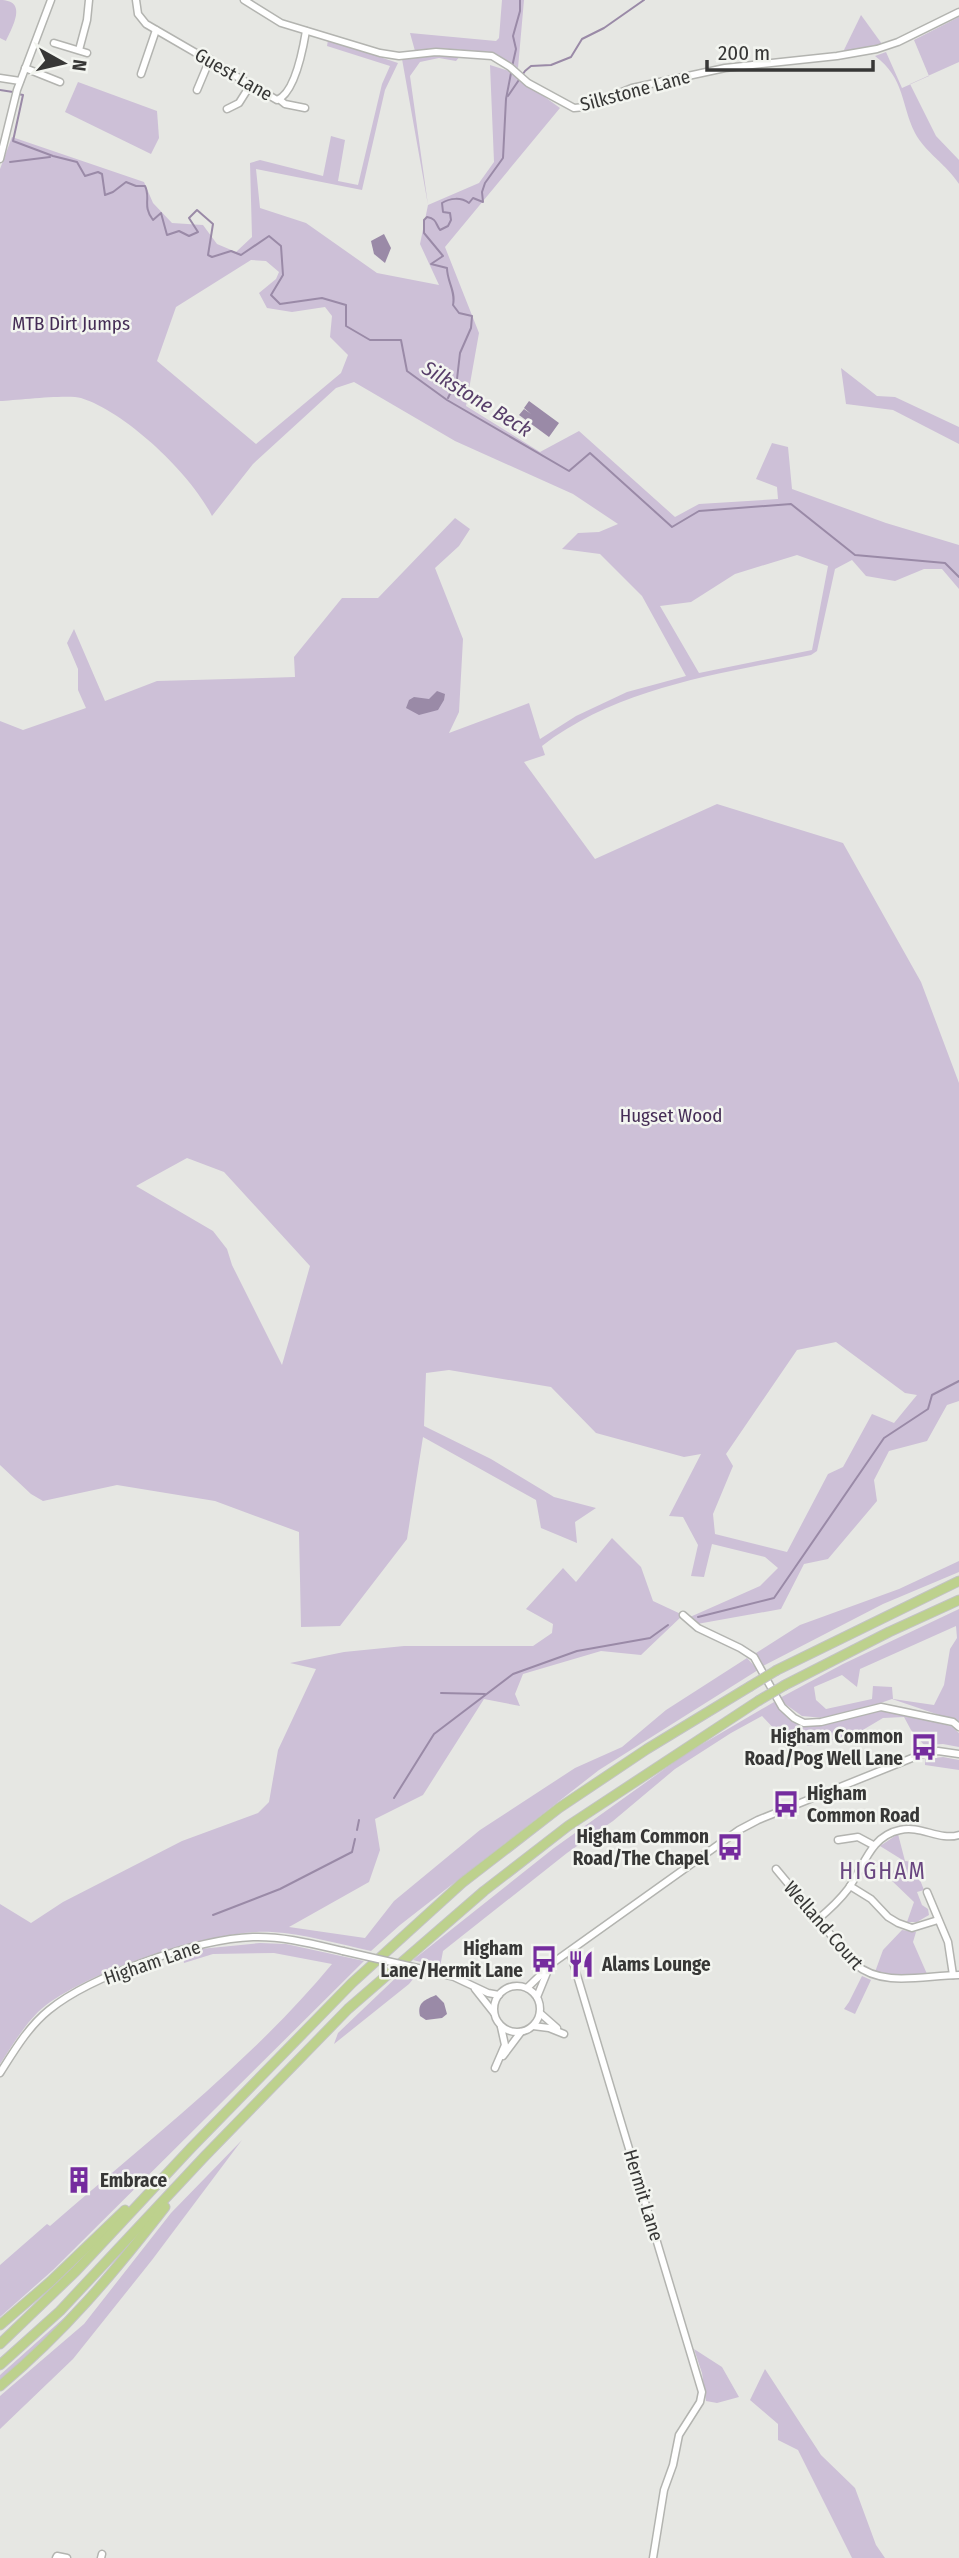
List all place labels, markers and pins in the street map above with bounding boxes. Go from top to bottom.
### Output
place label: Higham Common Road/Pog Well Lane [744,1725,903,1770]
bus stop icon: Higham Common Road/Pog Well Lane [909,1732,939,1762]
place label: Higham Common Road [807,1782,920,1827]
bus stop icon: Higham Common Road [771,1789,801,1819]
place label: Higham Common Road/The Chapel [573,1825,710,1870]
bus stop icon: Higham Common Road/The Chapel [715,1832,745,1862]
place label: Higham Lane/Hermit Lane [380,1937,523,1982]
bus stop icon: Higham Lane/Hermit Lane [529,1944,559,1974]
restaurant icon: Alams Lounge [566,1949,596,1979]
place label: Alams Lounge [601,1953,711,1976]
building icon: Embrace [64,2165,94,2195]
place label: Embrace [100,2169,167,2192]

